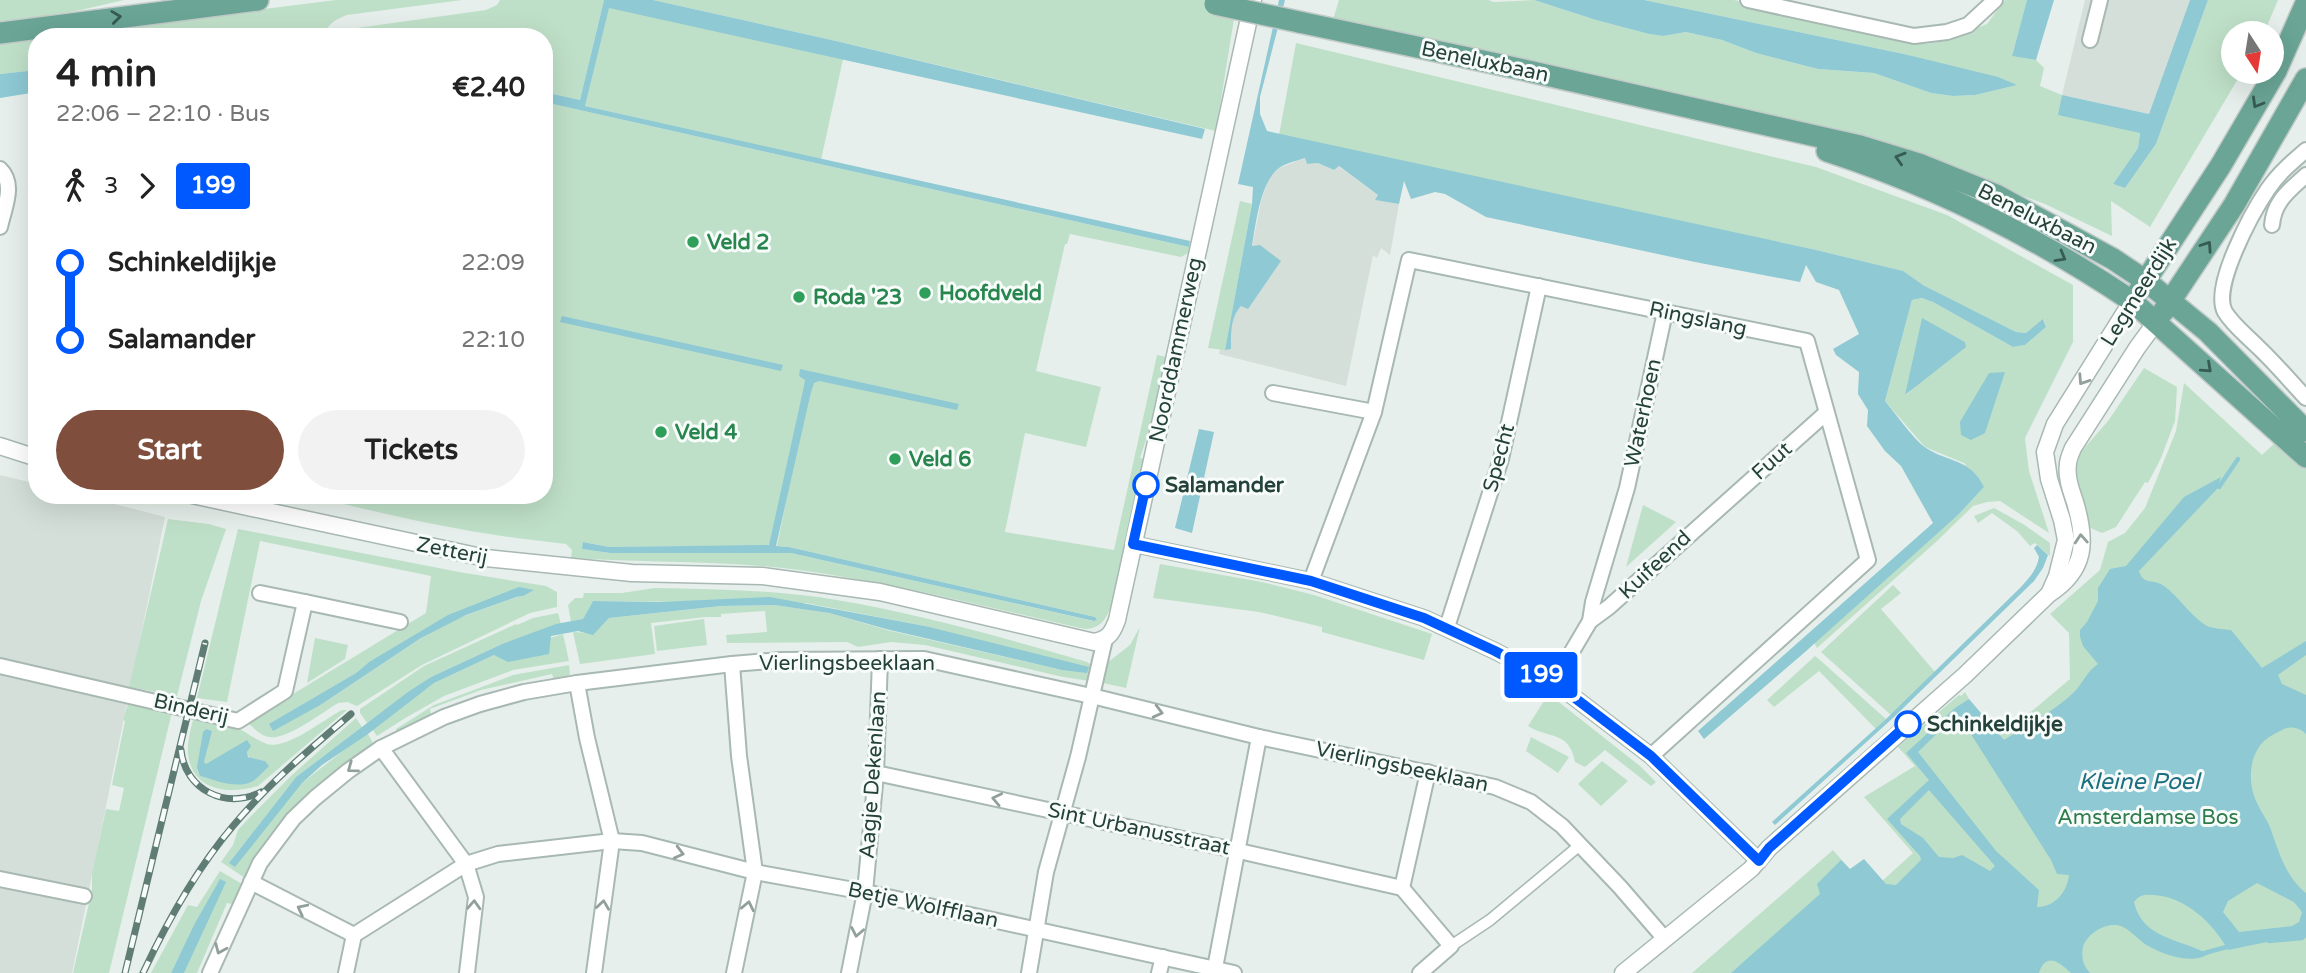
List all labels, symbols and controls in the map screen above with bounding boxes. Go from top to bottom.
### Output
one-way arrow [110,10,122,25]
north arrow [2221,21,2284,84]
map controls [2221,21,2284,84]
street label: Beneluxbaan [1419,36,1551,88]
text: 4 min [56,51,157,97]
text: €2.40 [452,72,525,103]
one-way arrow [2253,95,2266,108]
text: 22:06 – 22:10 · Bus [56,100,270,128]
one-way arrow [1894,152,1906,167]
icon: walk [56,167,94,205]
icon: forward [128,167,166,205]
text: 199 [190,171,236,200]
text: 3 [104,172,118,200]
street label: Beneluxbaan [1974,178,2100,260]
place label: Veld 2 [707,230,769,255]
street label: Legmeerdijk [2096,233,2182,351]
marker: Veld 2 [685,234,701,250]
one-way arrow [2199,241,2211,254]
text: Schinkeldijkje [108,247,276,278]
text: 22:09 [461,249,525,277]
one-way arrow [2054,249,2067,262]
street label: Noorddammerweg [1144,255,1208,445]
place label: Hoofdveld [939,281,1042,306]
place label: Roda '23 [813,285,902,310]
marker: Hoofdveld [917,285,933,301]
marker: Roda '23 [791,289,807,305]
street label: Ringslang [1647,296,1749,342]
text: Salamander [108,324,255,355]
text: 22:10 [461,326,525,354]
street label: Waterhoen [1619,357,1667,469]
one-way arrow [2199,360,2212,372]
one-way arrow [2078,373,2091,386]
button: Start [56,410,284,490]
button: Tickets [298,410,525,490]
place label: Veld 4 [675,420,737,445]
street label: Specht [1478,421,1520,495]
marker: Veld 4 [653,424,669,440]
street label: Fuut [1747,436,1797,486]
place label: Veld 6 [909,447,971,472]
marker: Veld 6 [887,451,903,467]
marker: Salamander [1133,472,1159,498]
place label: Salamander [1165,473,1285,498]
street label: Kuifeend [1614,525,1696,605]
street label: Zetterij [414,532,490,570]
one-way arrow [2074,533,2089,544]
street label: Vierlingsbeeklaan [759,651,935,676]
line badge: 199 [1501,652,1581,698]
text: 199 [1518,660,1564,689]
street label: Binderij [151,688,231,730]
street label: Aagje Dekenlaan [855,690,891,860]
one-way arrow [1152,704,1164,718]
marker: Schinkeldijkje [1895,711,1921,737]
place label: Schinkeldijkje [1927,712,2063,737]
street label: Vierlingsbeeklaan [1313,736,1491,798]
one-way arrow [347,760,360,773]
water label: Kleine Poel [2079,768,2202,796]
one-way arrow [991,792,1003,807]
street label: Sint Urbanusstraat [1046,797,1232,861]
park label: Amsterdamse Bos [2057,805,2239,830]
one-way arrow [673,845,685,859]
street label: Betje Wolfflaan [845,877,1001,933]
one-way arrow [466,899,481,910]
one-way arrow [596,900,611,911]
one-way arrow [740,900,754,912]
one-way arrow [297,904,310,917]
one-way arrow [850,926,865,938]
one-way arrow [215,942,229,954]

